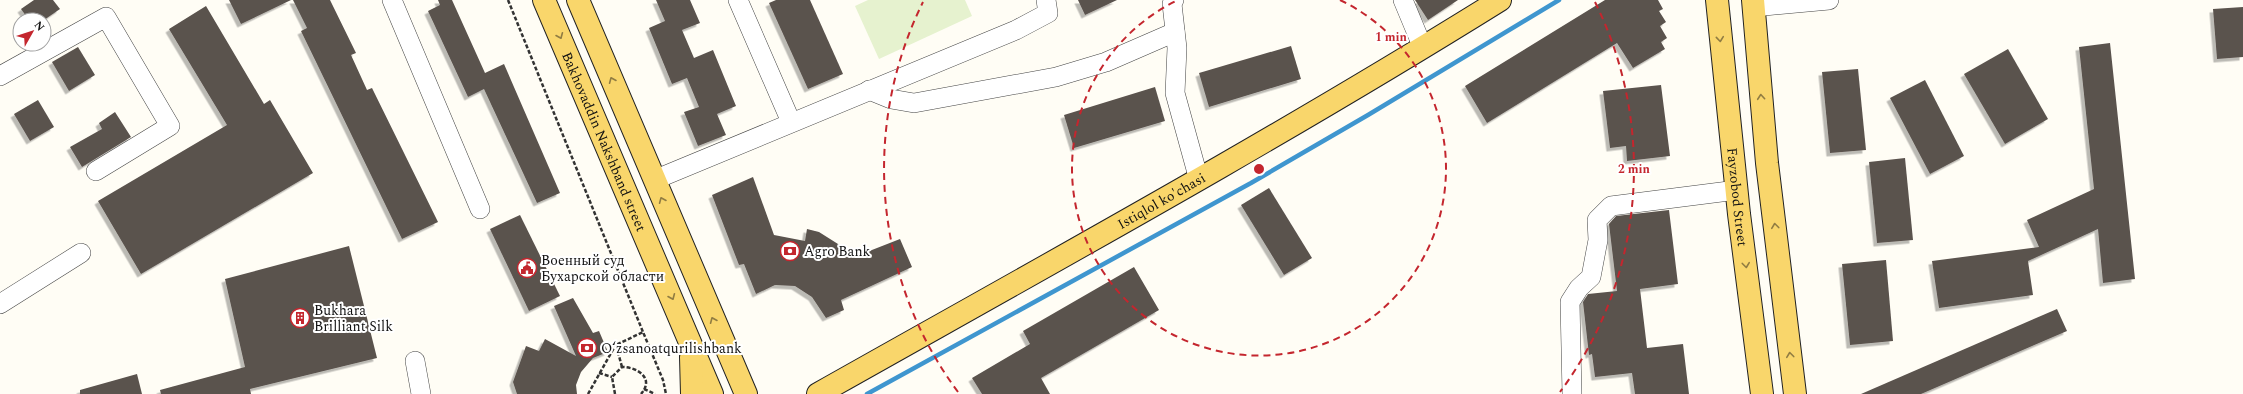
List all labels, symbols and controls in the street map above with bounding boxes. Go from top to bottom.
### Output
north arrow [12,12,52,52]
text: N [30,17,49,35]
text: 1 min [1375,28,1408,47]
one-way arrow [555,32,563,39]
one-way arrow [1715,36,1724,42]
street label: Bakhovaddin Nakshband street [557,49,652,235]
one-way arrow [609,77,617,85]
one-way arrow [1757,94,1766,100]
street label: Fayzobod Street [1722,146,1754,248]
text: 2 min [1618,160,1651,179]
centre of rings [1252,162,1266,176]
street label: Istiqlol ko'chasi [1113,167,1209,234]
one-way arrow [659,197,667,205]
one-way arrow [1771,223,1780,229]
bank icon: Agro Bank [779,240,801,262]
place label: Agro Bank [804,241,871,262]
place label: Военный суд Бухарской области [541,250,664,287]
public building icon: Военный суд Бухарской области [516,257,538,279]
one-way arrow [1741,262,1750,268]
one-way arrow [667,292,675,300]
place label: Bukhara Brilliant Silk [314,300,393,337]
building icon: Bukhara Brilliant Silk [289,307,311,329]
one-way arrow [709,317,717,324]
bank icon: Oʻzsanoatqurilishbank [576,337,598,359]
place label: Oʻzsanoatqurilishbank [601,338,742,359]
one-way arrow [1786,352,1795,358]

